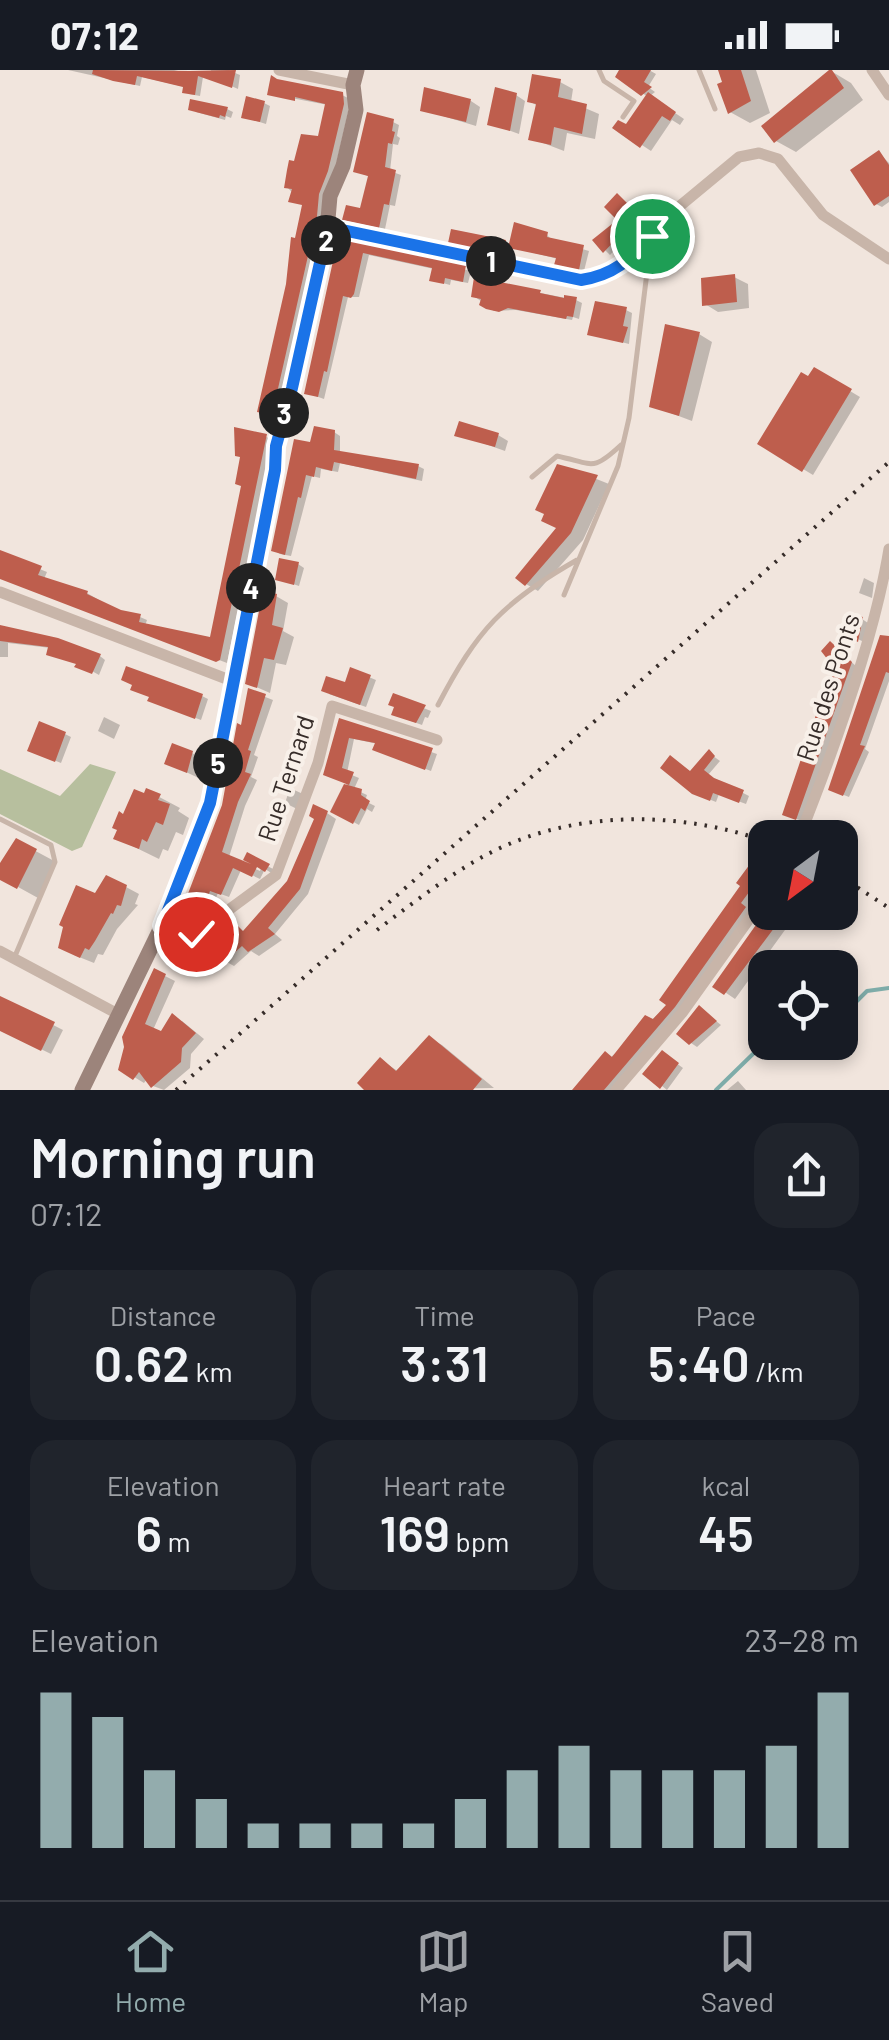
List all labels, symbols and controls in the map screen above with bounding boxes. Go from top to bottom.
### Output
text: 07:12 [50,12,139,58]
pin [610,194,695,279]
icon: arrive [625,209,680,264]
pin: 2 [301,215,351,265]
text: 2 [318,223,334,257]
pin: 1 [466,236,516,286]
text: 1 [486,244,496,278]
pin: 3 [259,388,309,438]
text: 3 [276,396,292,430]
pin: 4 [226,563,276,613]
text: 4 [243,571,259,605]
street label: Rue des Ponts [789,609,865,765]
street label: Rue Ternard [251,711,319,845]
pin: 5 [193,738,243,788]
text: 5 [210,746,226,780]
north arrow [748,820,858,930]
map controls [748,820,858,1060]
pin [154,892,239,977]
icon: check [169,907,224,962]
button: locate [748,950,858,1060]
text: Morning run [30,1123,316,1189]
button: share [754,1123,859,1228]
text: 07:12 [30,1194,102,1232]
text: Distance [110,1298,217,1332]
text: Time [414,1298,475,1332]
text: Pace [696,1298,756,1332]
text: 0.62 [94,1332,190,1392]
text: 3:31 [400,1332,489,1392]
text: 5:40 [648,1332,750,1392]
text: km [190,1354,233,1388]
text: /km [750,1354,804,1388]
text: Elevation [107,1468,220,1502]
text: Heart rate [383,1468,506,1502]
text: kcal [701,1468,750,1502]
text: 6 [136,1502,162,1562]
text: 169 [380,1502,450,1562]
text: 45 [698,1502,754,1562]
text: m [162,1524,191,1558]
text: bpm [450,1524,509,1558]
text: Elevation [30,1620,159,1658]
text: 23–28 m [744,1620,859,1658]
tab: Home [115,1924,186,2018]
tab: Map [416,1924,471,2018]
tab: Saved [701,1924,774,2018]

